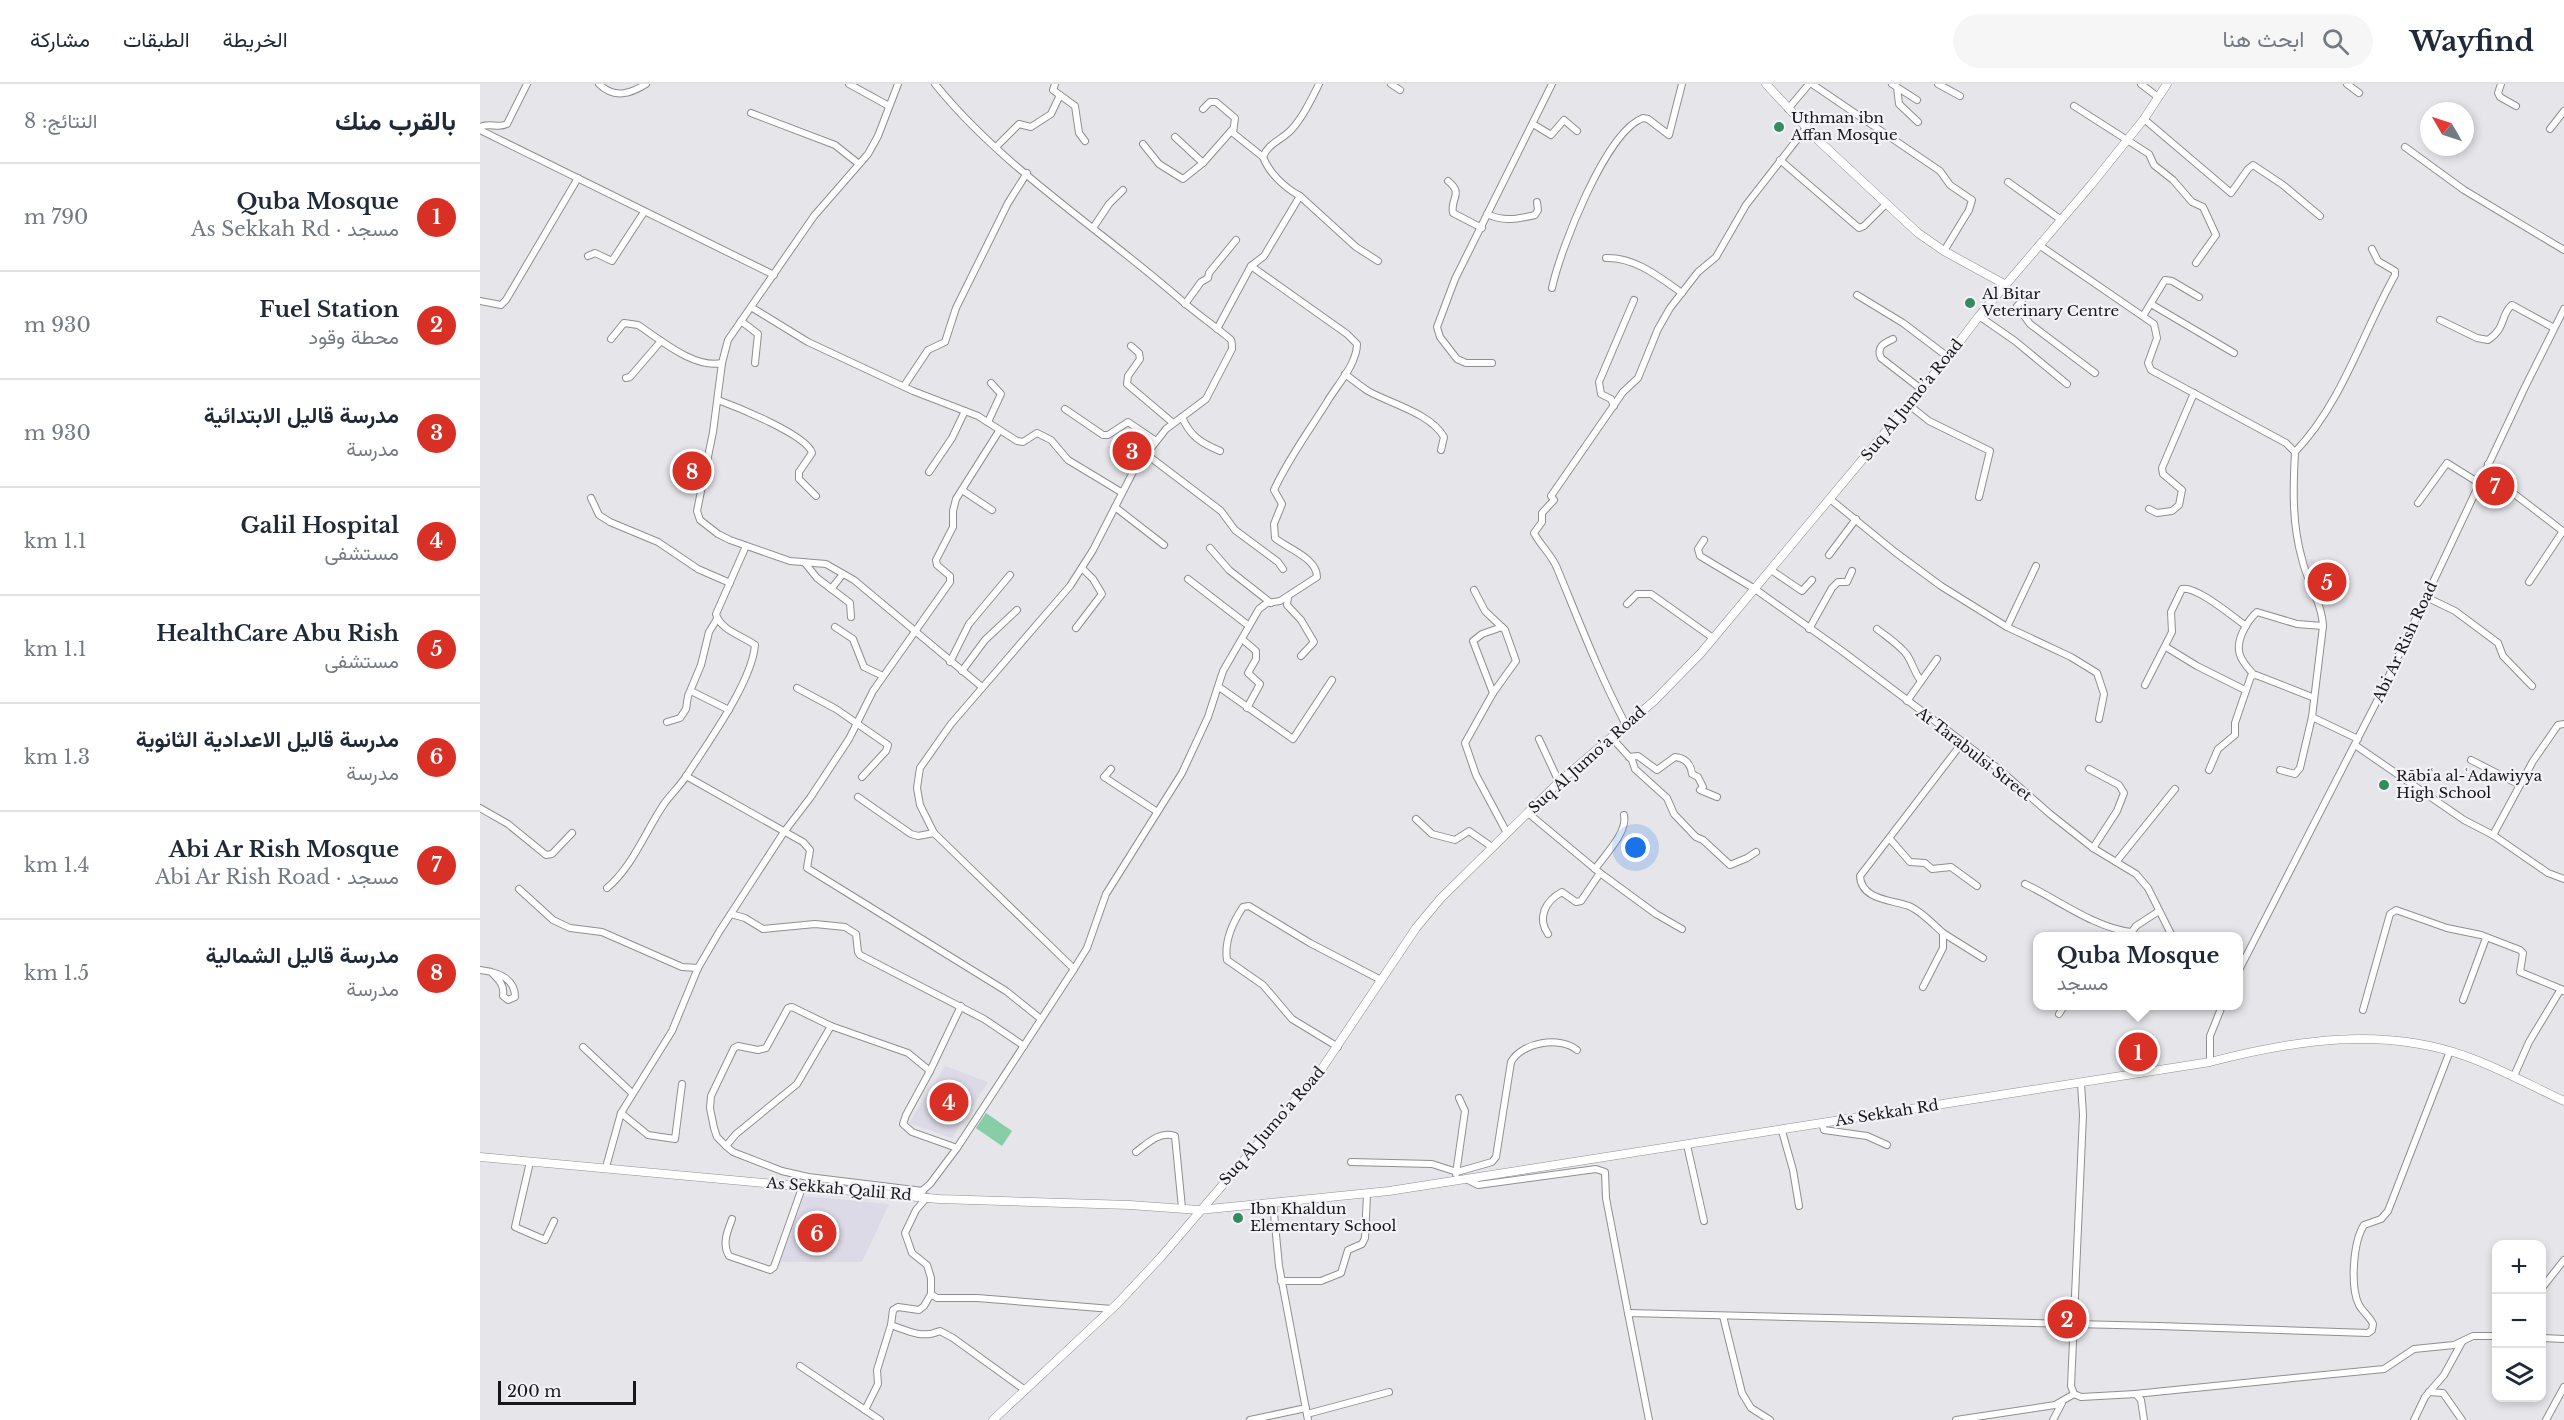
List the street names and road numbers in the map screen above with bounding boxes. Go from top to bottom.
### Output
street label: Suq Al Jumo’a Road [1857,335,1967,464]
street label: Abi Ar Rish Road [2368,578,2441,706]
street label: Suq Al Jumo’a Road [1524,702,1649,817]
street label: At Tarabulsi Street [1912,702,2036,805]
street label: Suq Al Jumo’a Road [1215,1062,1328,1189]
street label: As Sekkah Rd [1833,1095,1940,1130]
street label: As Sekkah Qalil Rd [765,1173,913,1204]

